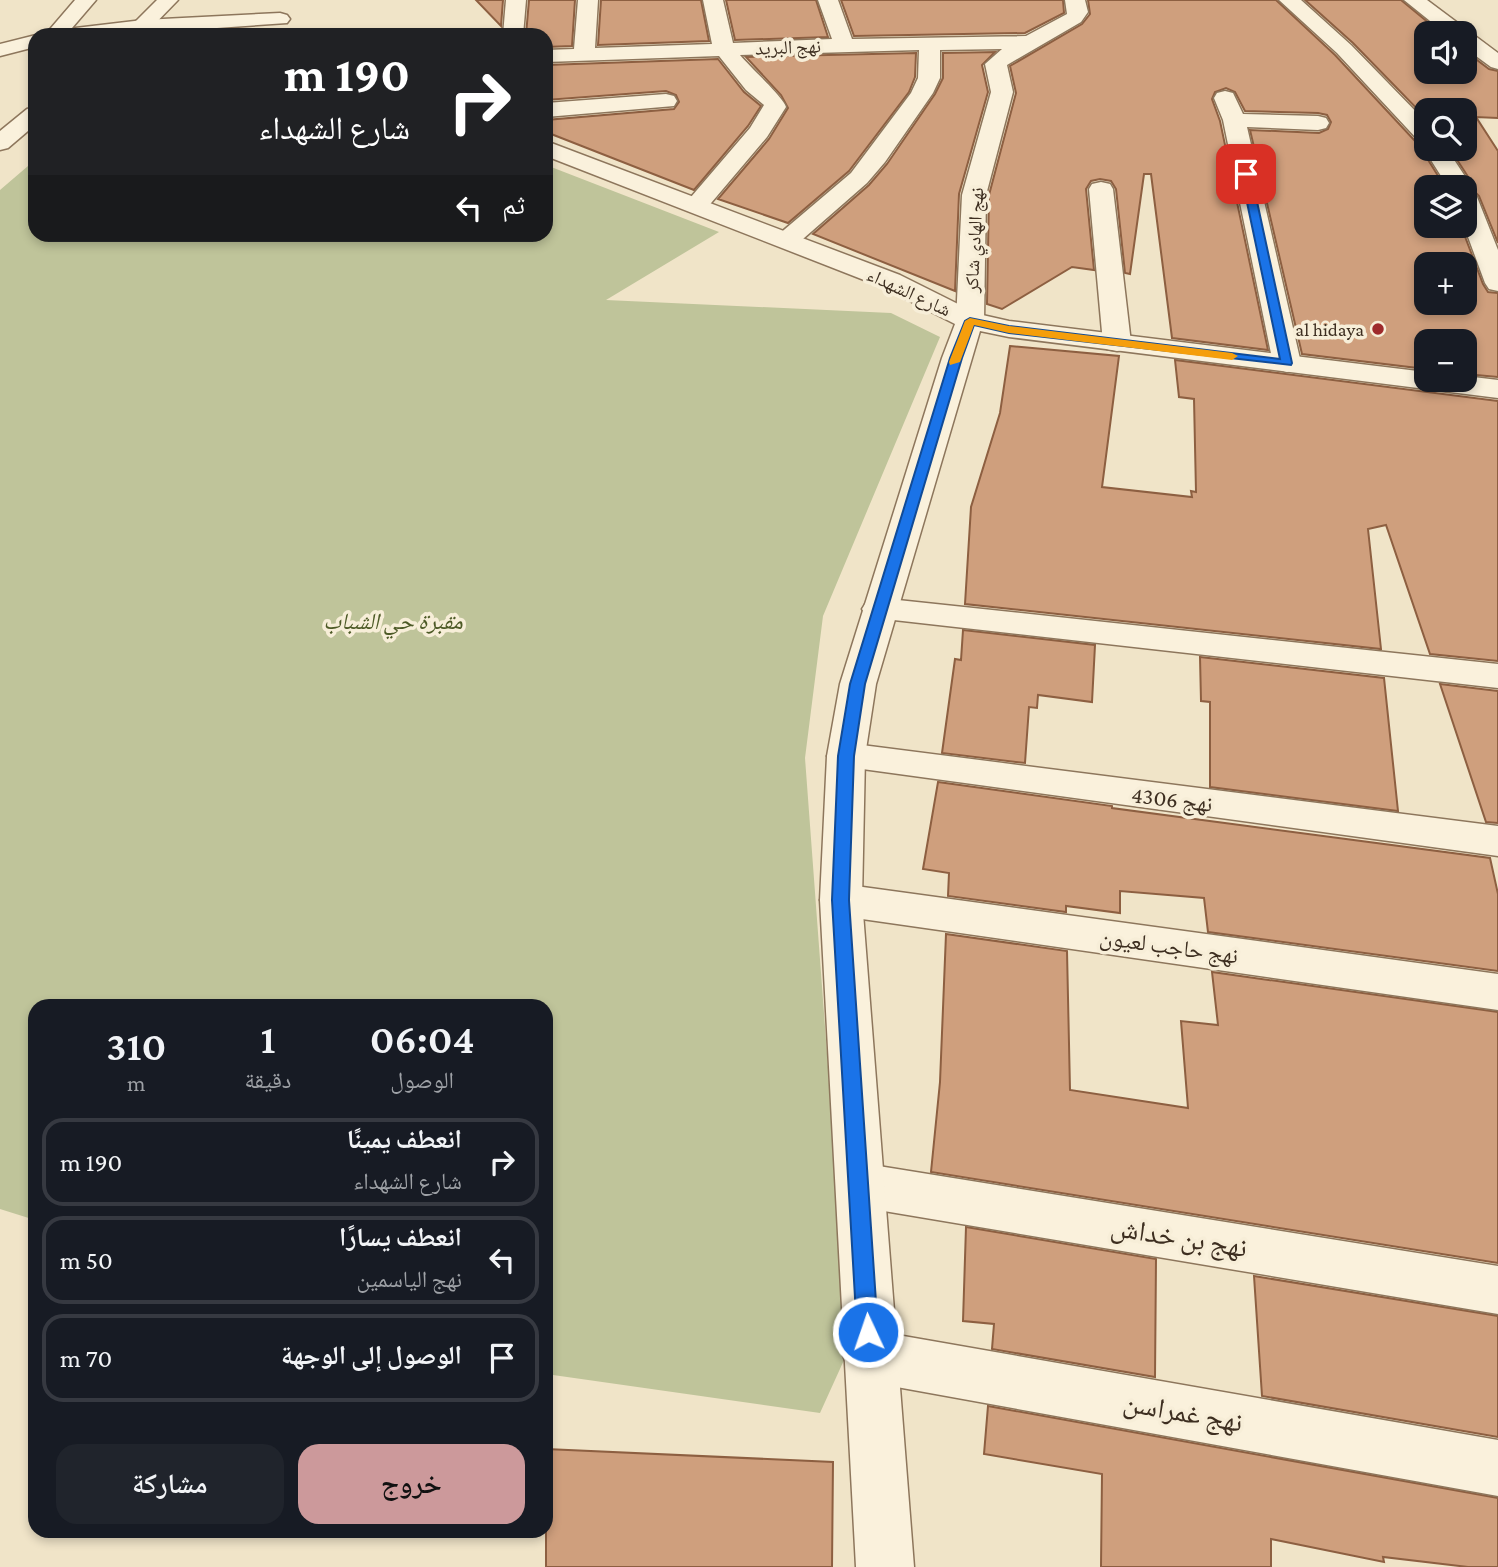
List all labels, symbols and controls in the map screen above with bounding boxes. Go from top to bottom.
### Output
map controls [1414,21,1477,392]
button: sound [1414,21,1477,84]
street label: نهج البريد [755,35,821,61]
text: 190 m [284,47,410,102]
icon: right [434,56,525,147]
button: search [1414,98,1477,161]
text: شارع الشهداء [259,110,410,146]
pin [1216,144,1276,204]
icon: arrive [1227,155,1265,193]
button: layers [1414,175,1477,238]
street label: نهج الهادي شاكر [961,187,992,294]
icon: left [450,189,488,227]
text: ثم [502,191,525,220]
button: + [1414,252,1477,315]
street label: شارع الشهداء [863,263,954,321]
place label: al hidaya [1295,319,1364,340]
marker: al hidaya [1370,321,1386,337]
button: − [1414,329,1477,392]
park label: مقبرة حي الشباب [323,608,463,640]
street label: نهج 4306 [1130,781,1214,819]
street label: نهج حاجب لعيون [1098,923,1240,971]
text: 1 [260,1015,276,1062]
text: 06:04 [370,1015,475,1062]
text: 310 [106,1022,166,1069]
text: دقيقة [245,1067,291,1093]
text: الوصول [390,1067,454,1093]
text: m [127,1070,146,1096]
text: انعطف يمينًا [347,1125,462,1154]
icon: right [483,1143,521,1181]
text: 190 m [60,1148,122,1177]
text: شارع الشهداء [353,1168,462,1194]
street label: نهج بن خداش [1108,1211,1249,1265]
text: انعطف يسارًا [339,1223,462,1252]
icon: left [483,1241,521,1279]
text: 50 m [60,1246,113,1275]
text: نهج الياسمين [356,1266,462,1292]
position arrow [831,1295,905,1369]
icon: arrive [483,1339,521,1377]
text: الوصول إلى الوجهة [281,1341,462,1370]
text: 70 m [60,1344,112,1373]
street label: نهج غمراسن [1120,1386,1245,1440]
button: مشاركة [56,1444,284,1524]
button: خروج [298,1444,525,1524]

